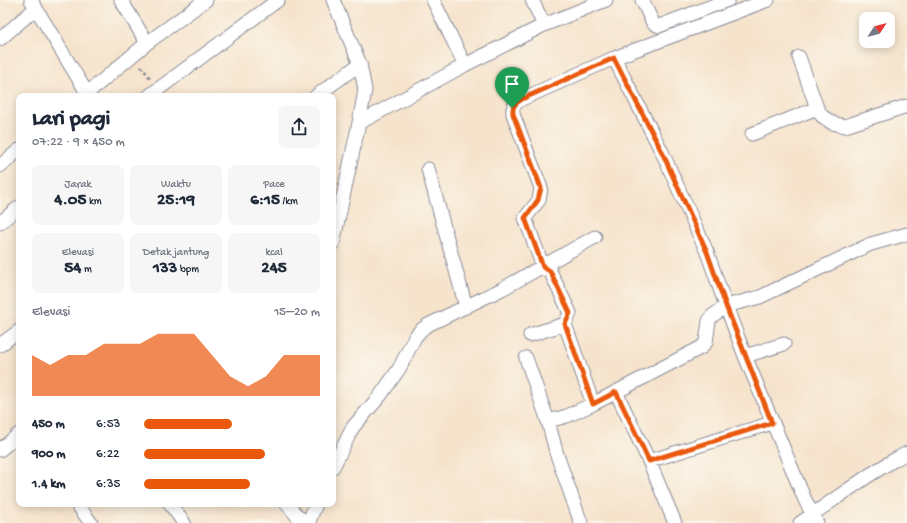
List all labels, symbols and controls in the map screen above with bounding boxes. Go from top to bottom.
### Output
north arrow [859,12,895,48]
map controls [859,12,895,48]
pin [495,67,529,108]
icon: arrive [501,73,523,95]
button: share [278,106,320,148]
text: Lari pagi [32,107,110,133]
text: 07:22 · 9 × 450 m [32,135,125,150]
text: Jarak [65,179,91,191]
text: Waktu [161,179,191,191]
text: Pace [263,179,285,191]
text: 4.05 [54,191,86,211]
text: 25:19 [157,191,195,211]
text: 6:15 [250,191,280,211]
text: km [86,196,102,208]
text: /km [280,196,298,208]
text: Elevasi [62,247,94,259]
text: Detak jantung [143,247,209,259]
text: kcal [265,247,283,259]
text: 54 [64,259,81,279]
text: 133 [153,259,177,279]
text: 245 [261,259,287,279]
text: m [81,264,92,276]
text: bpm [177,264,199,276]
text: Elevasi [32,305,70,320]
text: 15–20 m [274,305,320,320]
text: 450 m [32,417,65,432]
text: 6:53 [96,417,120,432]
text: 900 m [32,447,66,462]
text: 6:22 [96,447,119,462]
text: 1.4 km [32,477,66,492]
text: 6:35 [96,477,120,492]

